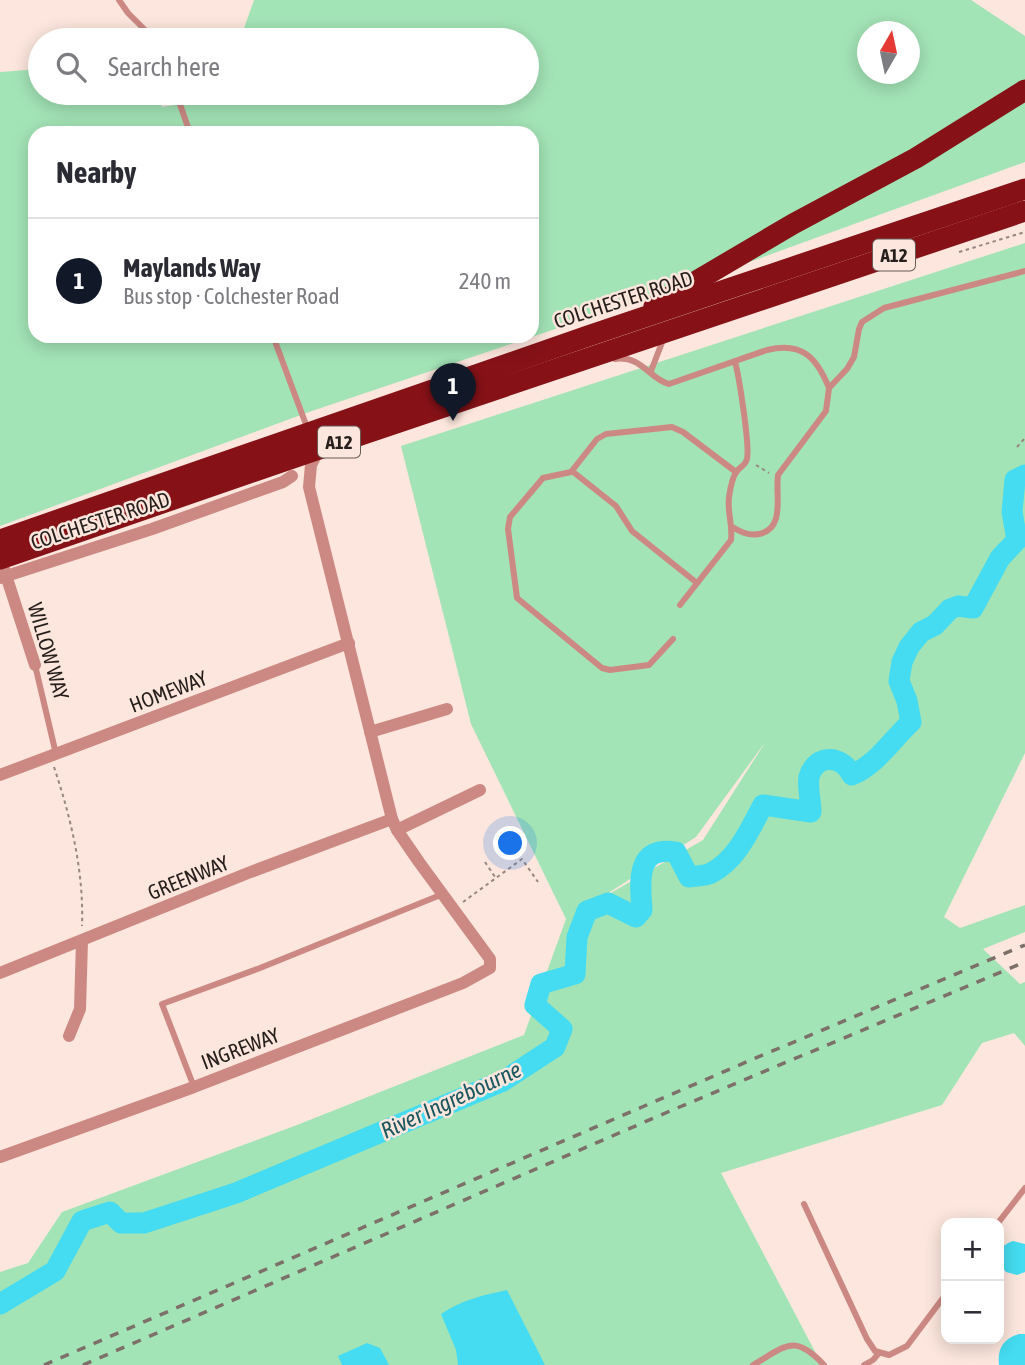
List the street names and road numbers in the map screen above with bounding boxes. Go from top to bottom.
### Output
road number: A12 [873,240,915,270]
street label: COLCHESTER ROAD [551,265,695,333]
road number: A12 [318,426,360,458]
street label: COLCHESTER ROAD [28,486,172,554]
street label: WILLOW WAY [24,600,74,703]
street label: HOMEWAY [126,665,211,717]
street label: GREENWAY [144,850,233,904]
street label: INGREWAY [198,1022,283,1074]

